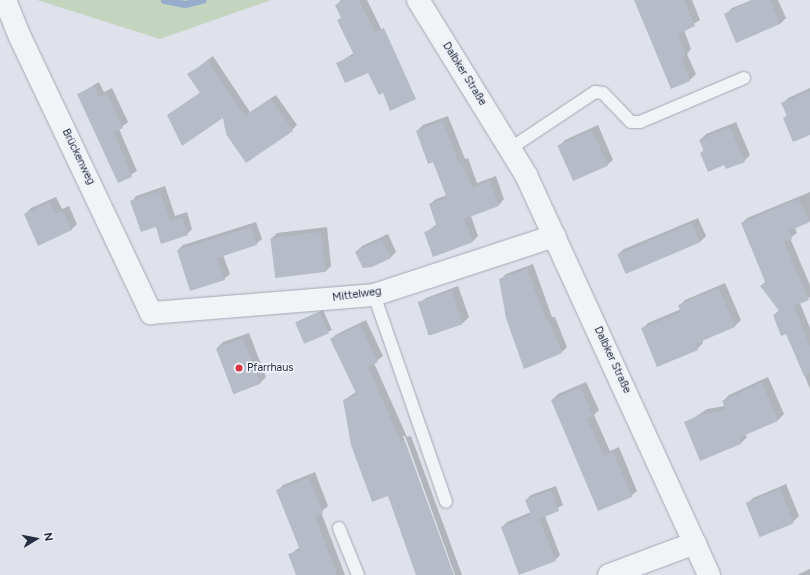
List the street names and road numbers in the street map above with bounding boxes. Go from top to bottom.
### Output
street label: Dalbker Straße [439,40,489,108]
street label: Brückenweg [59,127,97,187]
street label: Mittelweg [332,285,382,305]
street label: Dalbker Straße [591,325,633,395]

